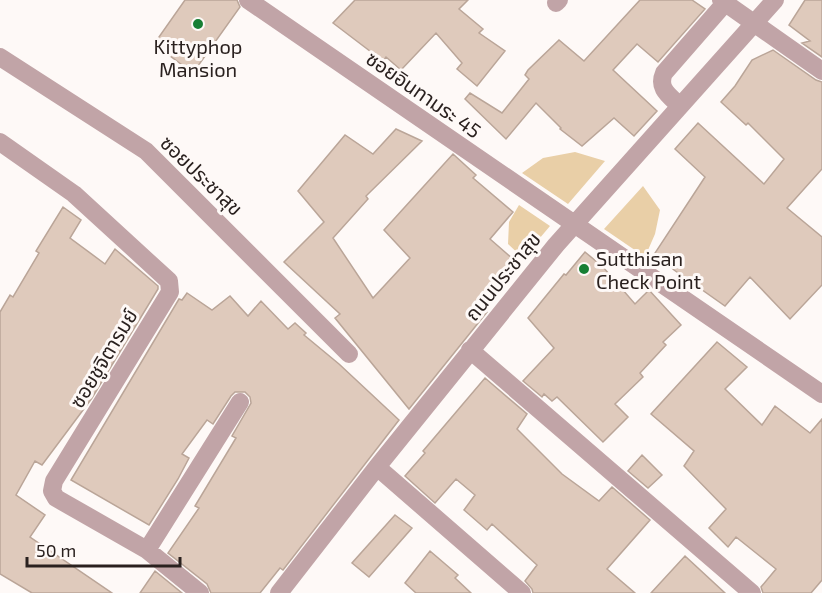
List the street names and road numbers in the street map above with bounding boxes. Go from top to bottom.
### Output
street label: ซอยอินทามระ 45 [362,46,486,142]
street label: ซอยประชาสุข [155,130,248,221]
street label: ถนนประชาสุข [459,227,546,326]
street label: ซอยชูจิตารมย์ [64,304,144,413]

